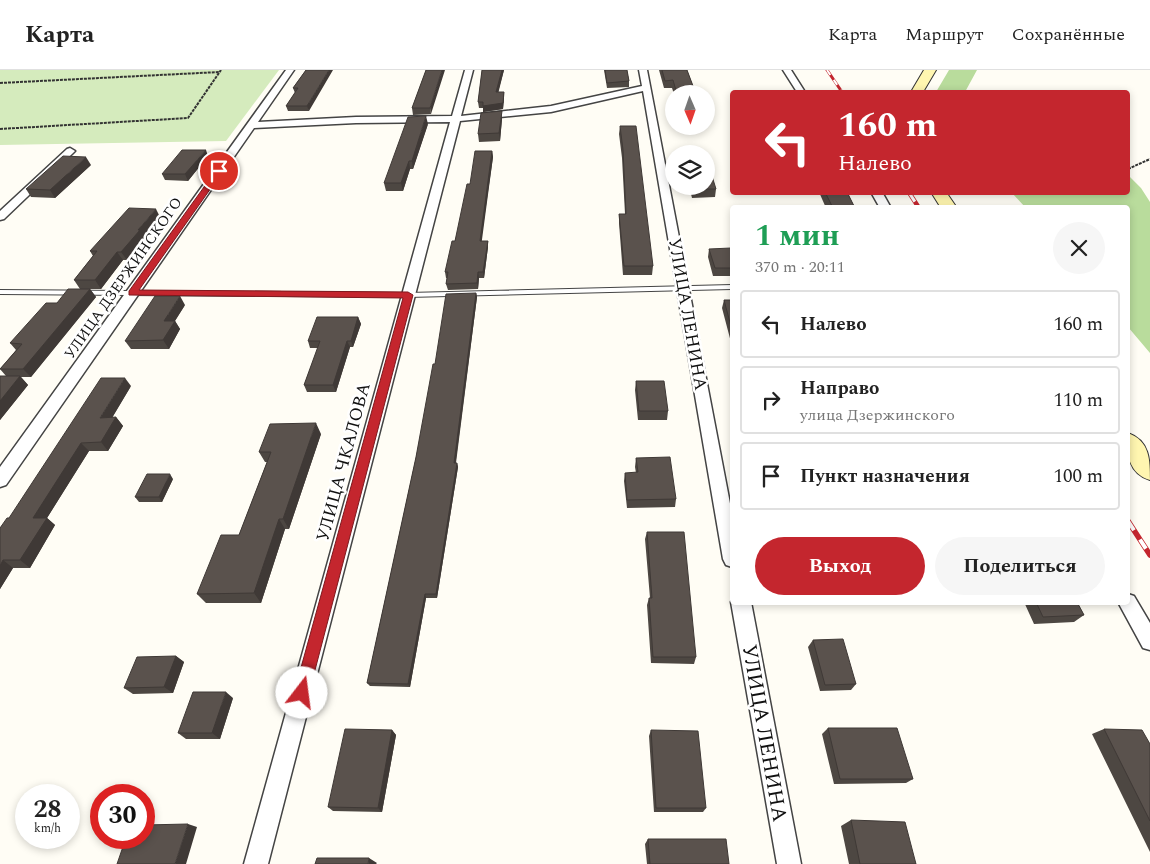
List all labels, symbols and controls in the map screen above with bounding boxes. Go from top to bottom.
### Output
text: Карта [25,17,94,53]
text: Карта [828,21,877,48]
text: Маршрут [905,21,984,48]
text: Сохранённые [1012,21,1125,48]
north arrow [665,85,715,135]
map controls [665,85,715,195]
text: 160 m [838,99,937,152]
icon: left [755,110,820,175]
button: layers [665,145,715,195]
text: Налево [838,147,912,180]
pin [198,150,240,192]
icon: arrive [205,157,233,185]
street label: УЛИЦА ДЗЕРЖИНСКОГО [59,193,188,364]
text: 1 мин [755,213,840,259]
button: close [1053,222,1105,274]
street label: УЛИЦА ЛЕНИНА [661,236,714,392]
text: 370 m · 20:11 [755,255,845,279]
icon: left [757,310,785,338]
text: Налево [800,310,867,339]
text: 160 m [1053,310,1103,339]
text: Направо [800,374,879,403]
street label: УЛИЦА ЧКАЛОВА [309,380,378,545]
icon: right [757,386,785,414]
text: 110 m [1053,386,1103,415]
text: улица Дзержинского [800,403,955,427]
icon: arrive [757,462,785,490]
text: Пункт назначения [800,462,970,491]
text: 100 m [1053,462,1103,491]
button: Выход [755,537,925,595]
button: Поделиться [935,537,1105,595]
street label: УЛИЦА ЛЕНИНА [733,642,795,825]
position arrow [275,666,327,718]
speed limit sign: 30 [90,784,155,849]
text: 28 [33,791,62,829]
text: km/h [34,819,61,838]

